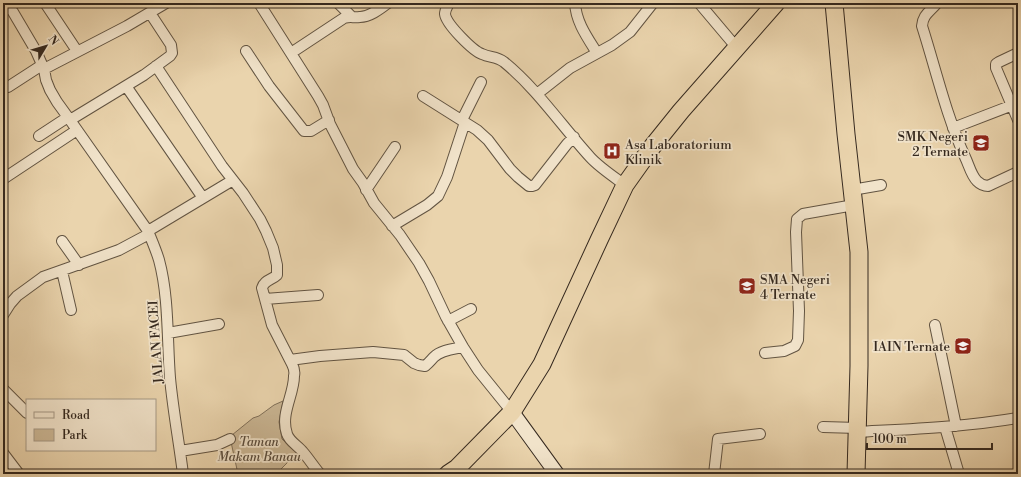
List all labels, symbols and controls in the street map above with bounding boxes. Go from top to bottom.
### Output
north arrow [26,26,66,66]
text: N [45,33,61,48]
place label: SMK Negeri 2 Ternate [898,129,968,160]
school or university icon: SMK Negeri 2 Ternate [971,133,991,153]
place label: Asa Laboratorium Klinik [624,137,732,168]
hospital icon: Asa Laboratorium Klinik [602,141,622,161]
place label: SMA Negeri 4 Ternate [760,272,830,303]
school or university icon: SMA Negeri 4 Ternate [737,276,757,296]
street label: JALAN FACEI [145,300,167,385]
school or university icon: IAIN Ternate [953,336,973,356]
place label: IAIN Ternate [873,339,950,355]
legend [26,399,156,451]
text: Road [62,408,90,423]
scale bar [867,425,992,451]
text: Park [62,428,88,443]
text: 100 m [873,432,907,447]
park label: Taman Makam Banau [217,434,301,465]

